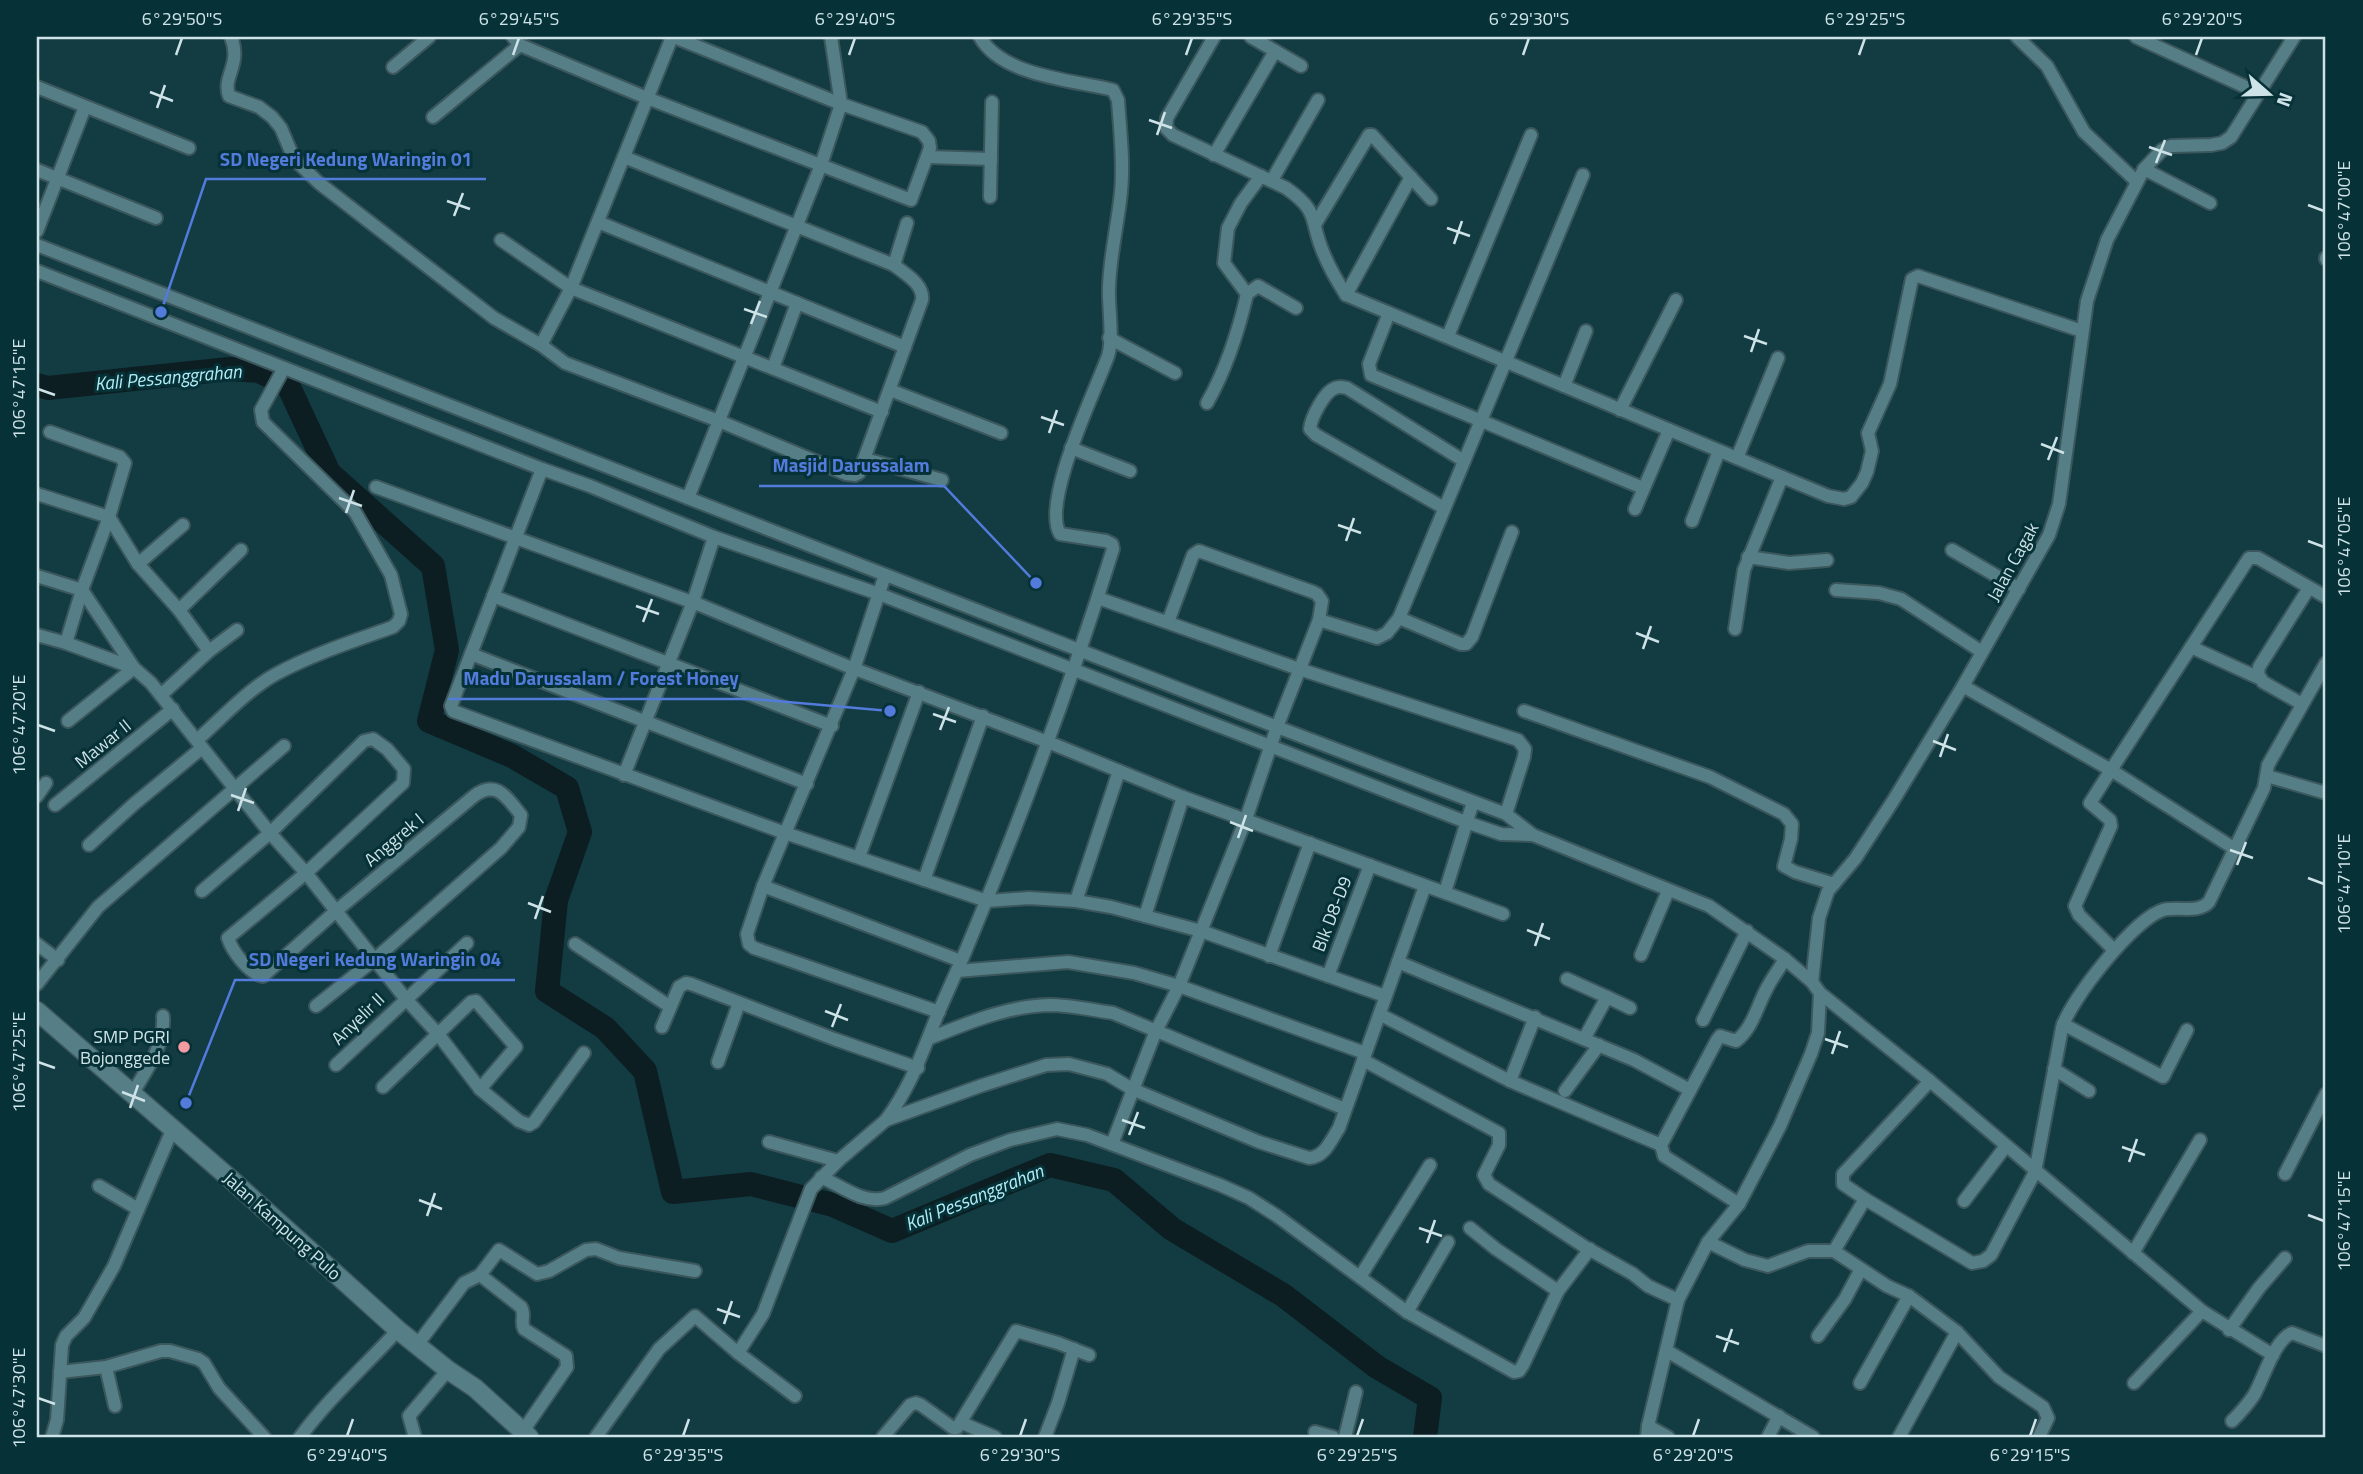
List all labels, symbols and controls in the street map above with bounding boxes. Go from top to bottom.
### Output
text: 6°29'50"S [142,5,222,32]
text: 6°29'45"S [479,5,559,32]
text: 6°29'40"S [815,5,895,32]
text: 6°29'35"S [1152,5,1232,32]
text: 6°29'30"S [1489,5,1569,32]
text: 6°29'25"S [1825,5,1905,32]
text: 6°29'20"S [2162,5,2242,32]
north arrow [2234,60,2304,130]
text: N [2270,89,2301,111]
callout: SD Negeri Kedung Waringin 01 [206,139,486,179]
text: SD Negeri Kedung Waringin 01 [220,144,472,173]
text: 106°47'00"E [2330,160,2357,262]
text: 106°47'15"E [5,338,32,440]
water label: Kali Pessanggrahan [93,356,243,397]
callout: Masjid Darussalam [759,446,944,486]
text: Masjid Darussalam [772,450,930,479]
text: 106°47'05"E [2330,496,2357,598]
street label: Jalan Cagak [1980,517,2046,606]
callout: Madu Darussalam / Forest Honey [449,659,752,699]
text: Madu Darussalam / Forest Honey [463,663,739,692]
text: 106°47'20"E [5,674,32,776]
street label: Mawar II [69,712,137,775]
street label: Anggrek I [358,806,430,873]
text: 106°47'10"E [2330,833,2357,935]
street label: Blk D8-D9 [1305,872,1358,956]
callout: SD Negeri Kedung Waringin 04 [235,940,515,980]
text: SD Negeri Kedung Waringin 04 [249,944,501,973]
street label: Anyelir II [325,986,390,1051]
text: 106°47'25"E [5,1011,32,1113]
place label: SMP PGRI Bojonggede [80,1023,170,1071]
marker: SMP PGRI Bojonggede [176,1039,192,1055]
water label: Kali Pessanggrahan [900,1155,1048,1238]
street label: Jalan Kampung Pulo [217,1165,348,1286]
text: 106°47'15"E [2330,1170,2357,1272]
text: 106°47'30"E [5,1347,32,1449]
text: 6°29'40"S [307,1441,387,1468]
text: 6°29'35"S [643,1441,723,1468]
text: 6°29'30"S [980,1441,1060,1468]
text: 6°29'25"S [1317,1441,1397,1468]
text: 6°29'20"S [1653,1441,1733,1468]
text: 6°29'15"S [1990,1441,2070,1468]

